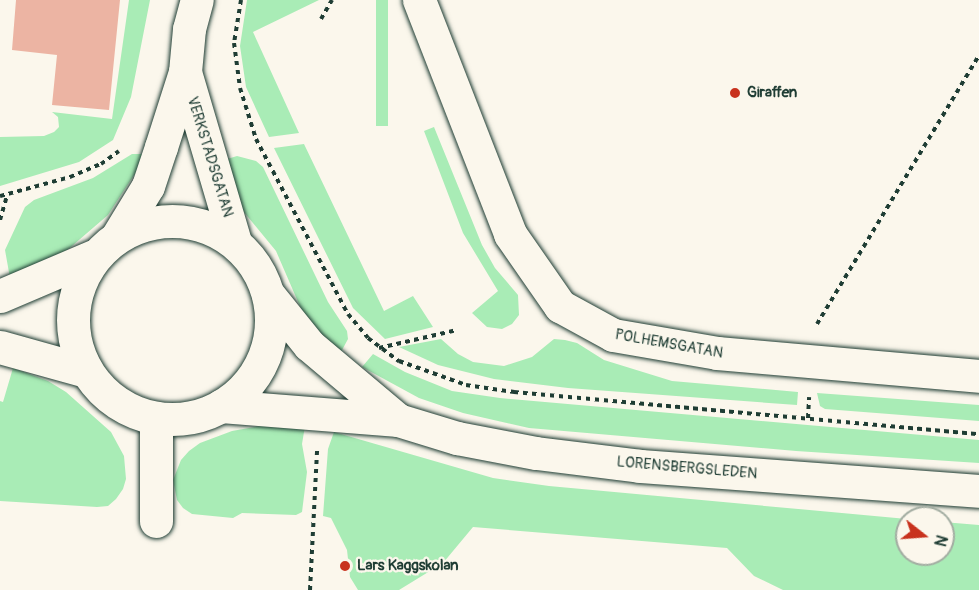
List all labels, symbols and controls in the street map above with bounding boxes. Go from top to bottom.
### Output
place label: Giraffen [747,84,797,102]
marker: Giraffen [728,86,742,100]
street label: VERKSTADSGATAN [183,94,237,220]
street label: POLHEMSGATAN [614,326,724,362]
street label: LORENSBERGSLEDEN [616,453,758,483]
north arrow [895,506,955,566]
text: N [929,533,951,549]
place label: Lars Kaggskolan [357,557,458,575]
marker: Lars Kaggskolan [338,559,352,573]

